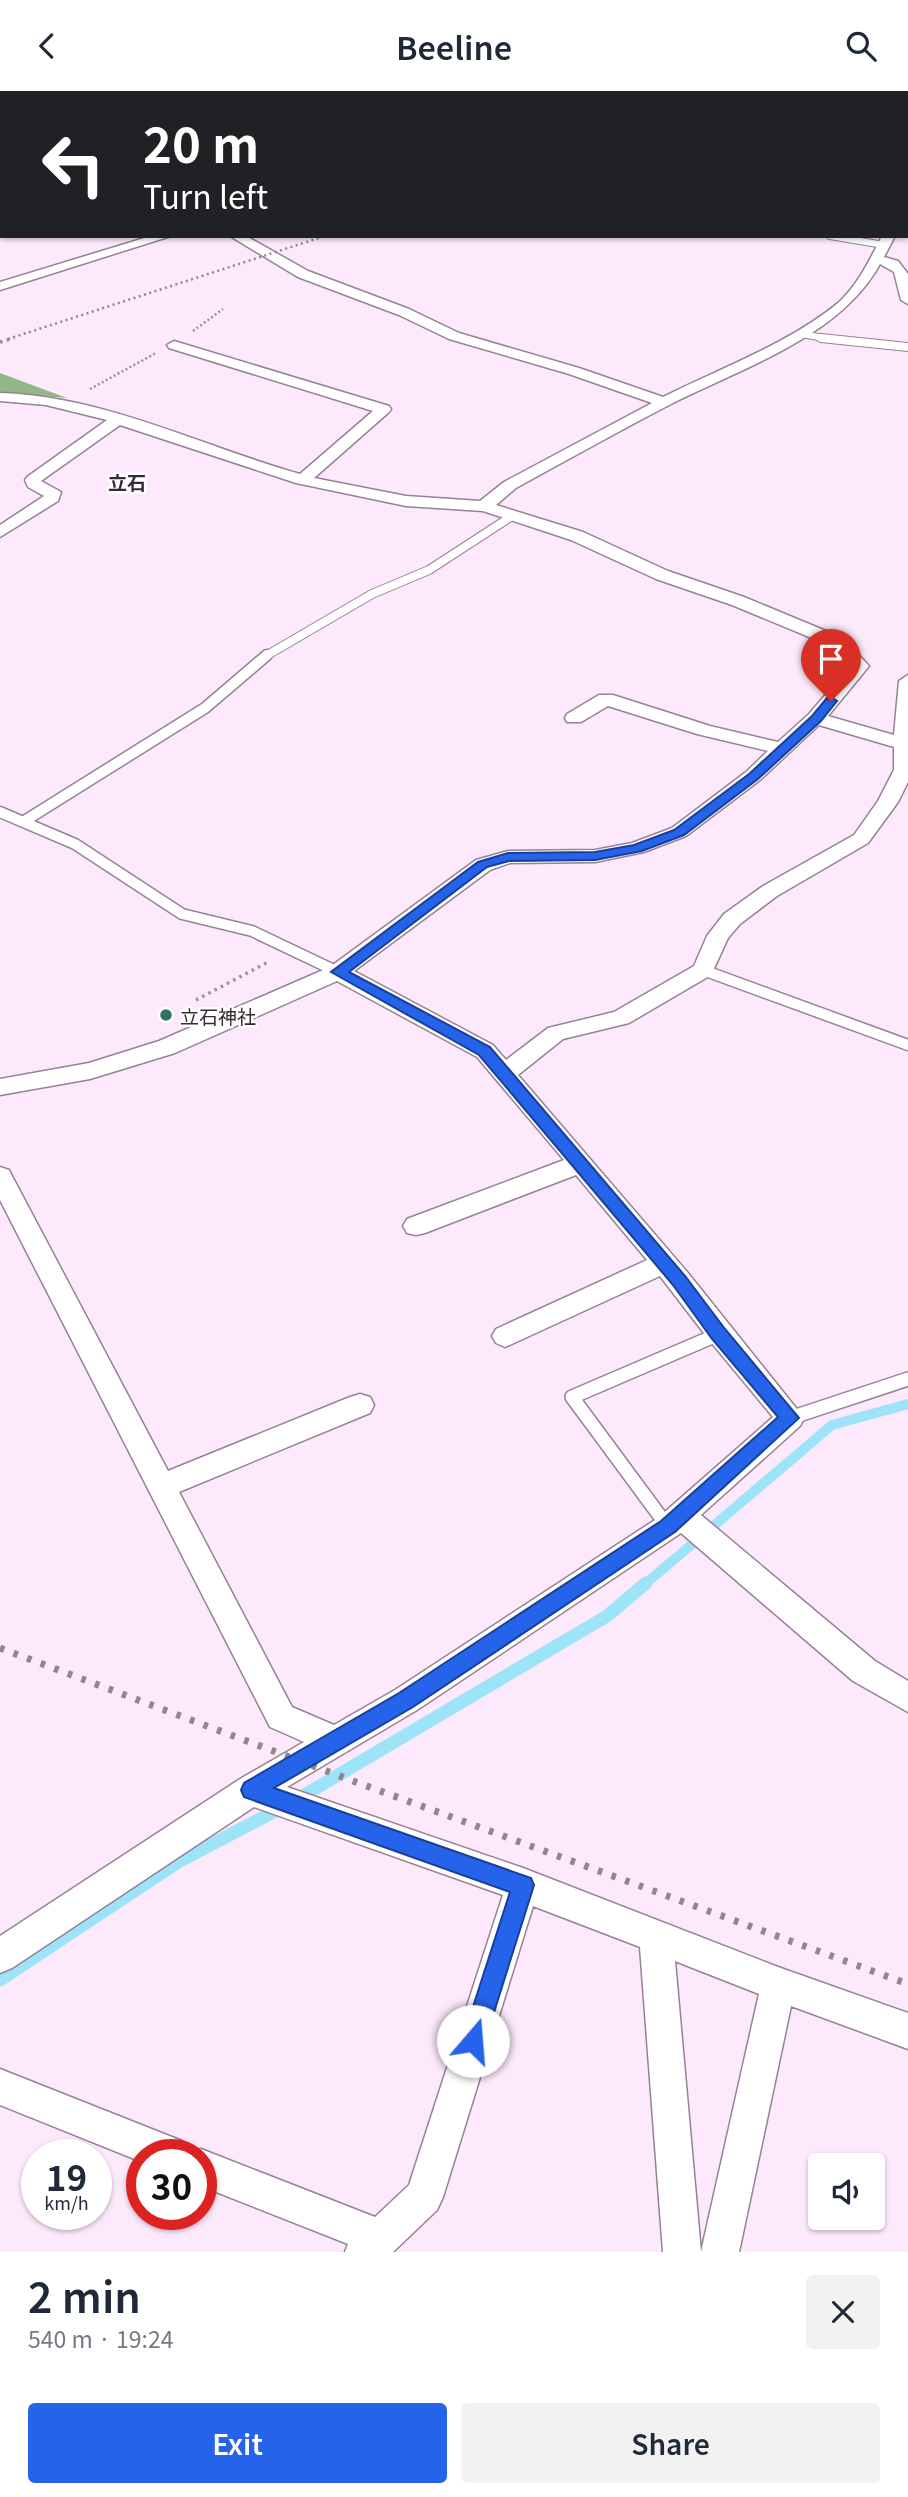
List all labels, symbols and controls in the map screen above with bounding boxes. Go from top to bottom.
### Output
text: Beeline [396,23,512,69]
icon: back [28,27,66,65]
icon: search [842,27,880,65]
text: 20 m [143,106,259,177]
icon: left [28,119,119,210]
text: Turn left [143,172,268,218]
district label: 立石 [108,468,146,495]
pin [801,629,861,701]
icon: arrive [812,640,850,678]
place label: 立石神社 [180,1002,256,1029]
marker: 立石神社 [158,1007,174,1023]
position arrow [436,2004,510,2078]
speed limit sign: 30 [126,2139,217,2230]
text: 19 [46,2150,87,2201]
map controls [808,2153,885,2230]
button: sound [808,2153,885,2230]
text: km/h [44,2189,89,2215]
text: 2 min [28,2264,141,2325]
button: close [806,2275,880,2349]
text: 540 m · 19:24 [28,2321,173,2355]
button: Exit [28,2403,447,2483]
button: Share [461,2403,880,2483]

